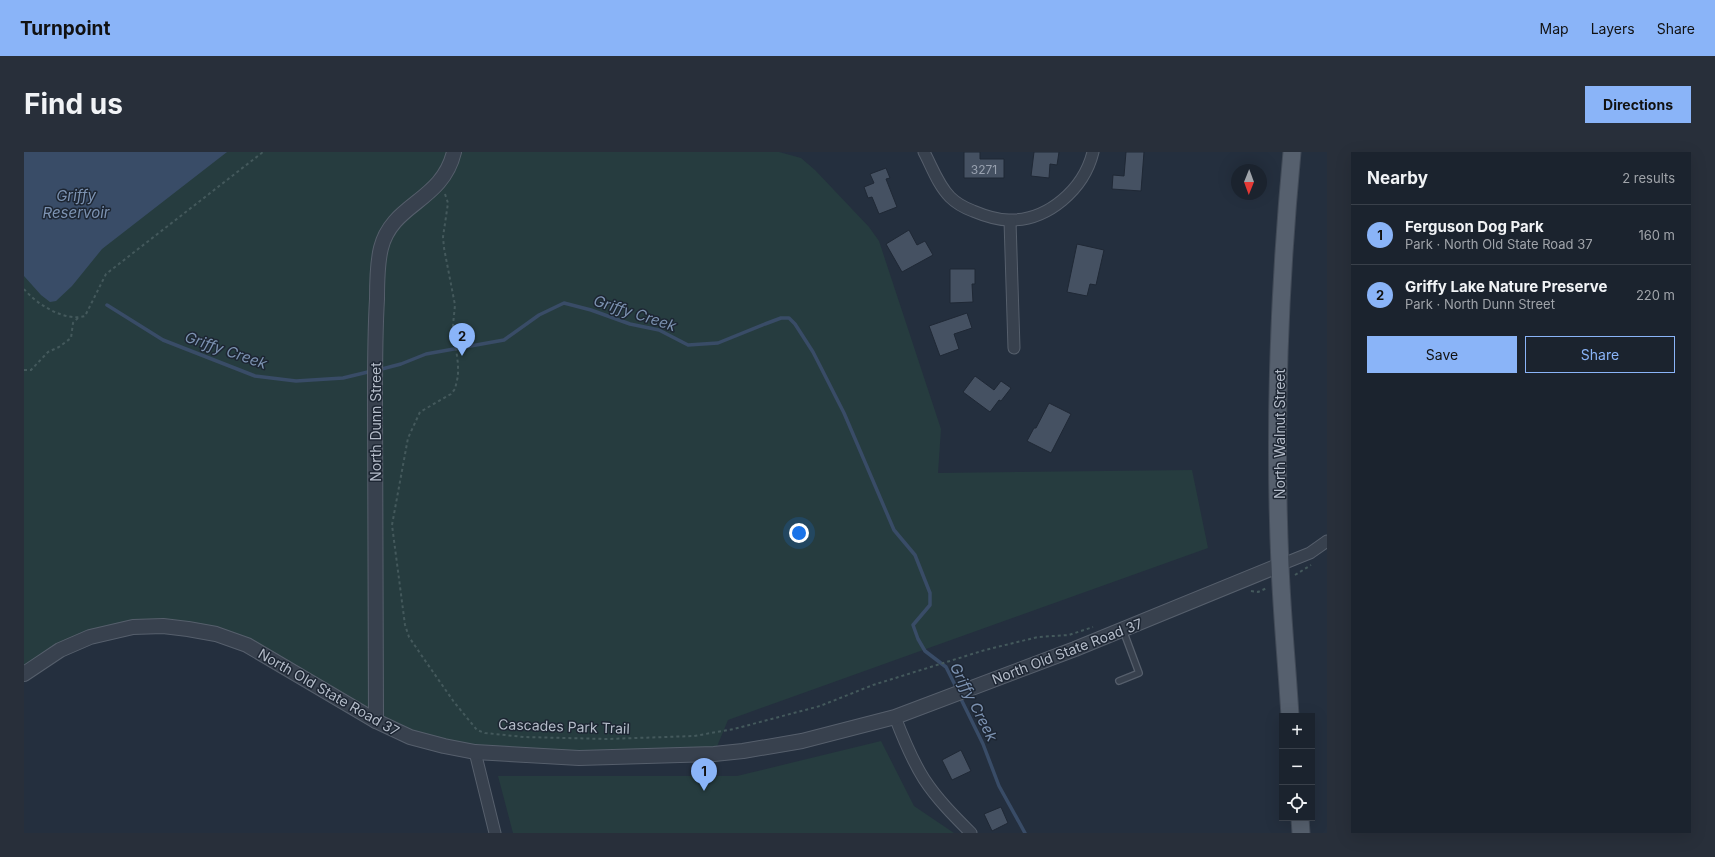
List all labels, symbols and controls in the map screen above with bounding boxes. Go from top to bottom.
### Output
text: Turnpoint [20,17,110,40]
text: Map [1540,20,1569,37]
text: Layers [1591,20,1635,37]
text: Share [1657,20,1695,37]
button: Directions [1585,86,1691,123]
text: Find us [24,87,123,121]
house number: 3271 [971,162,997,177]
north arrow [1231,164,1267,200]
text: Nearby [1367,168,1428,188]
text: 2 results [1622,170,1675,186]
water label: Griffy Reservoir [43,186,110,222]
text: Ferguson Dog Park [1405,217,1544,236]
text: 1 [1377,227,1383,243]
text: 160 m [1638,227,1675,243]
text: Park · North Old State Road 37 [1405,236,1593,252]
text: Griffy Lake Nature Preserve [1405,277,1607,296]
text: 2 [1376,287,1384,303]
text: 220 m [1636,287,1675,303]
water label: Griffy Creek [591,291,679,336]
text: Park · North Dunn Street [1405,296,1555,312]
pin: 2 [449,323,475,356]
water label: Griffy Creek [182,327,270,373]
button: Save [1367,336,1517,373]
button: Share [1525,336,1675,373]
street label: North Dunn Street [367,362,384,482]
street label: North Walnut Street [1271,369,1288,499]
your location [789,523,809,543]
street label: North Old State Road 37 [989,614,1145,688]
street label: North Old State Road 37 [255,645,403,739]
water label: Griffy Creek [946,659,1002,745]
map controls [1279,713,1315,821]
button: + [1279,713,1315,749]
street label: Cascades Park Trail [498,715,630,737]
button: − [1279,749,1315,785]
pin: 1 [691,758,717,791]
button: locate [1279,785,1315,821]

